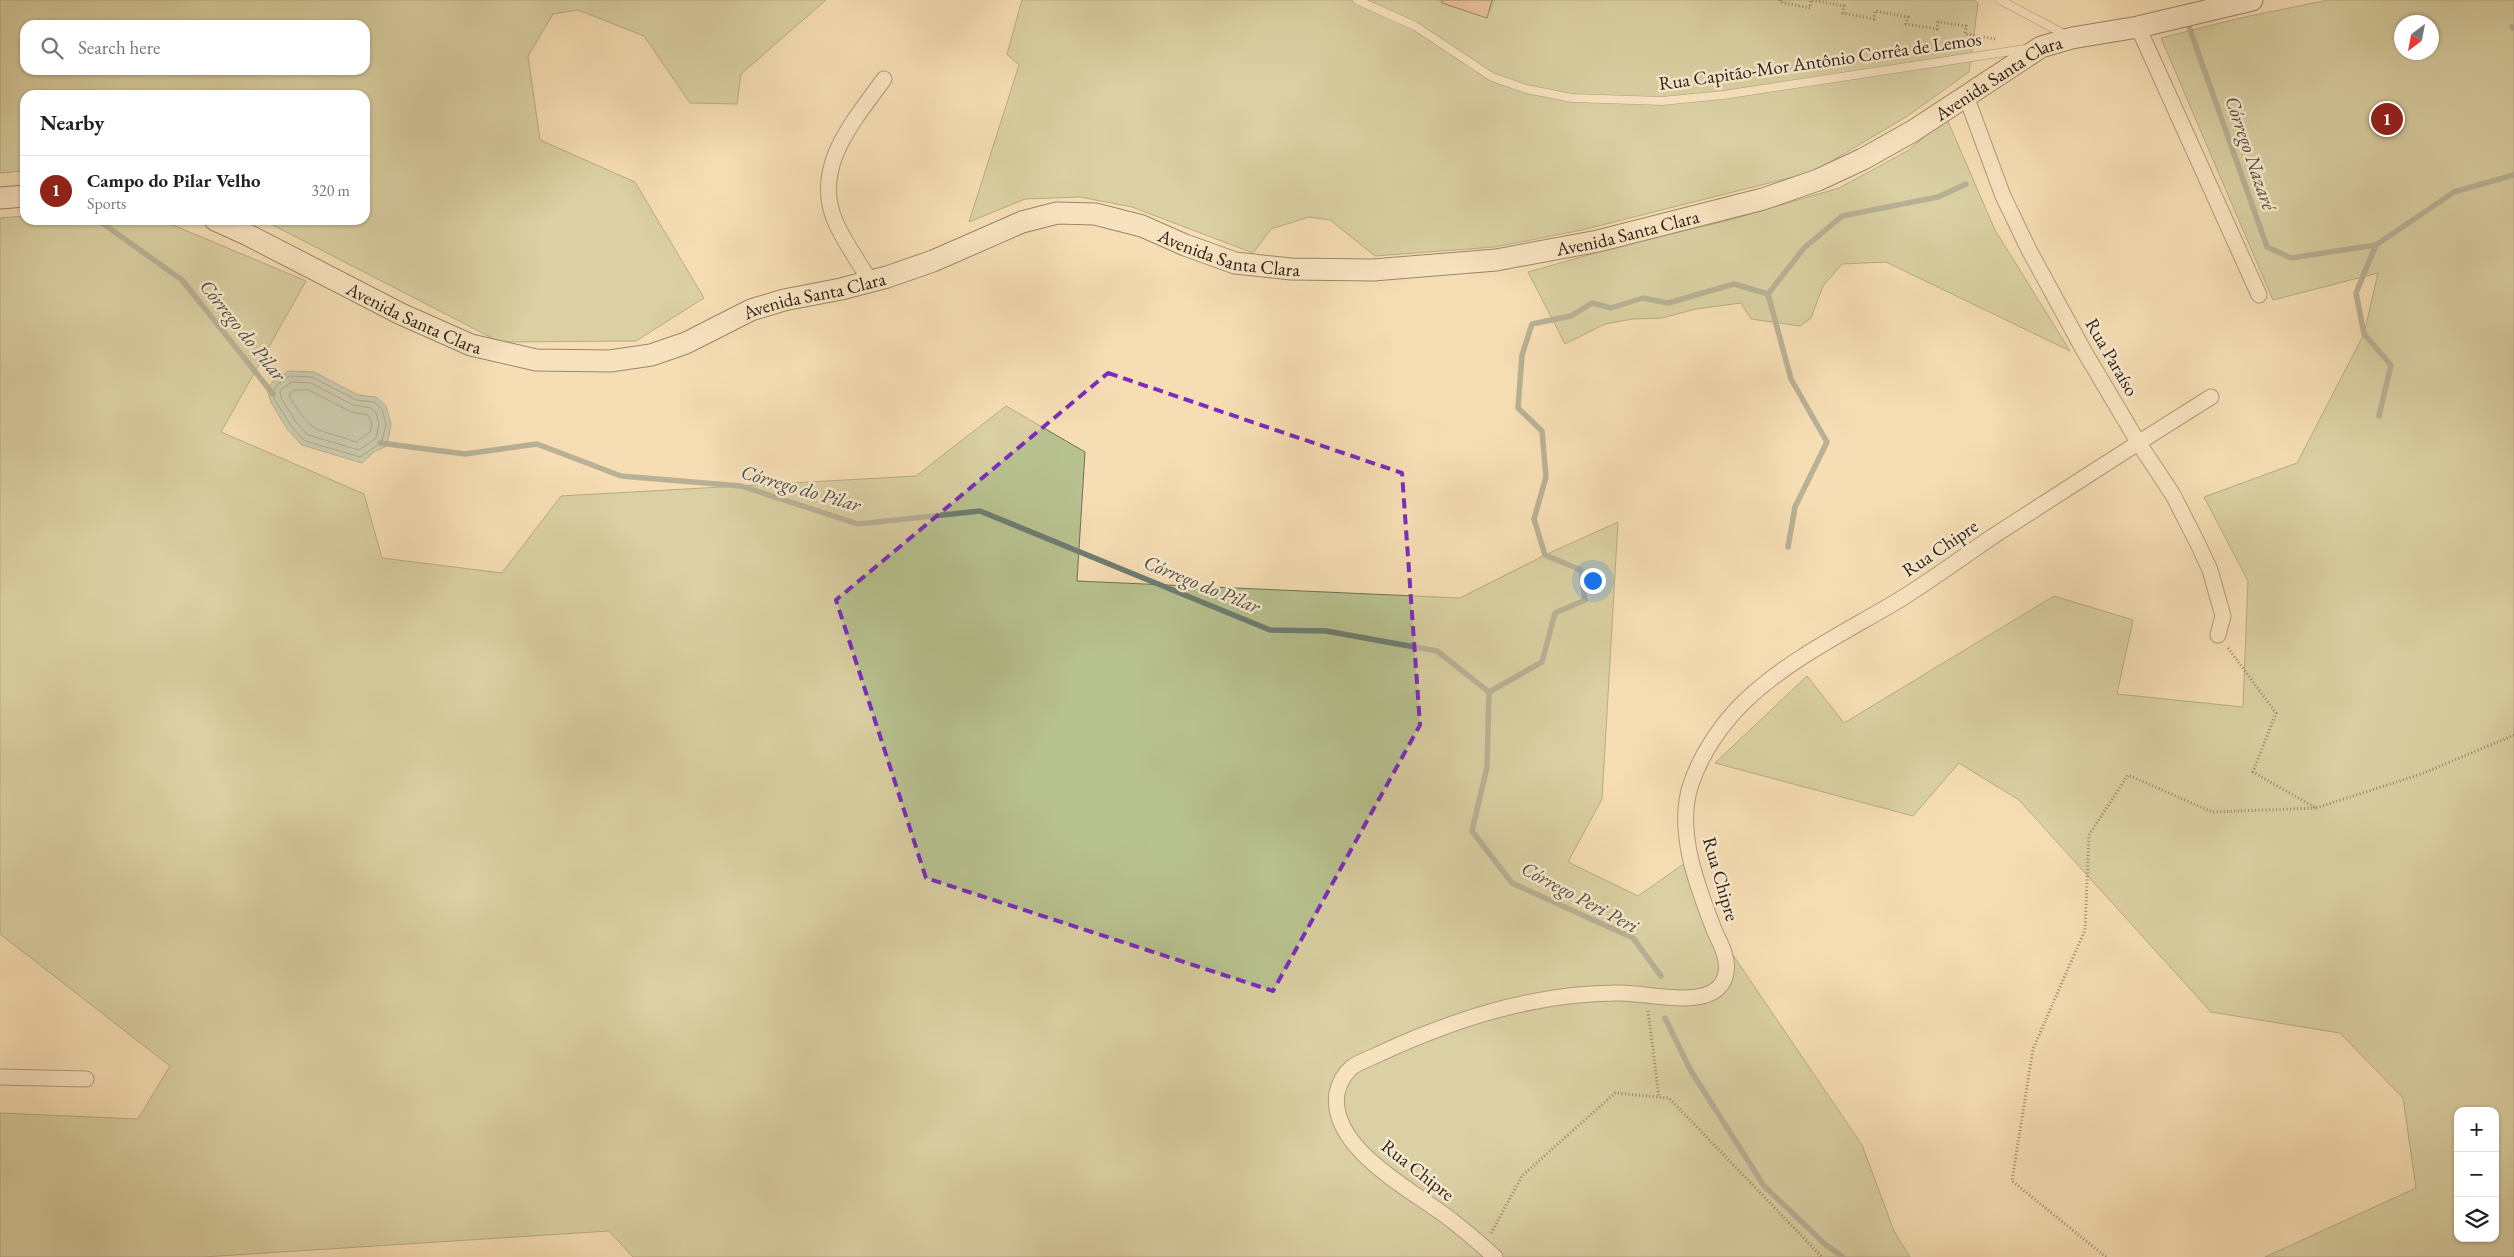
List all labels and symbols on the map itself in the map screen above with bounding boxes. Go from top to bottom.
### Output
north arrow [2394,15,2439,60]
street label: Rua Capitão-Mor Antônio Corrêa de Lemos [1657,26,1983,96]
street label: Avenida Santa Clara [1929,29,2065,127]
water label: Córrego Nazaré [2219,93,2283,216]
pin: 1 [2371,100,2403,138]
street label: Avenida Santa Clara [1553,203,1702,261]
street label: Avenida Santa Clara [1154,222,1301,282]
street label: Avenida Santa Clara [737,265,889,325]
water label: Córrego do Pilar [194,274,293,387]
street label: Avenida Santa Clara [341,275,484,360]
street label: Rua Paraíso [2080,313,2144,401]
water label: Córrego do Pilar [738,458,865,518]
street label: Rua Chipre [1897,513,1983,583]
water label: Córrego do Pilar [1140,549,1265,620]
your location [1580,568,1606,594]
street label: Rua Chipre [1697,834,1745,924]
water label: Córrego Peri Peri [1517,855,1644,939]
street label: Rua Chipre [1376,1134,1460,1206]

